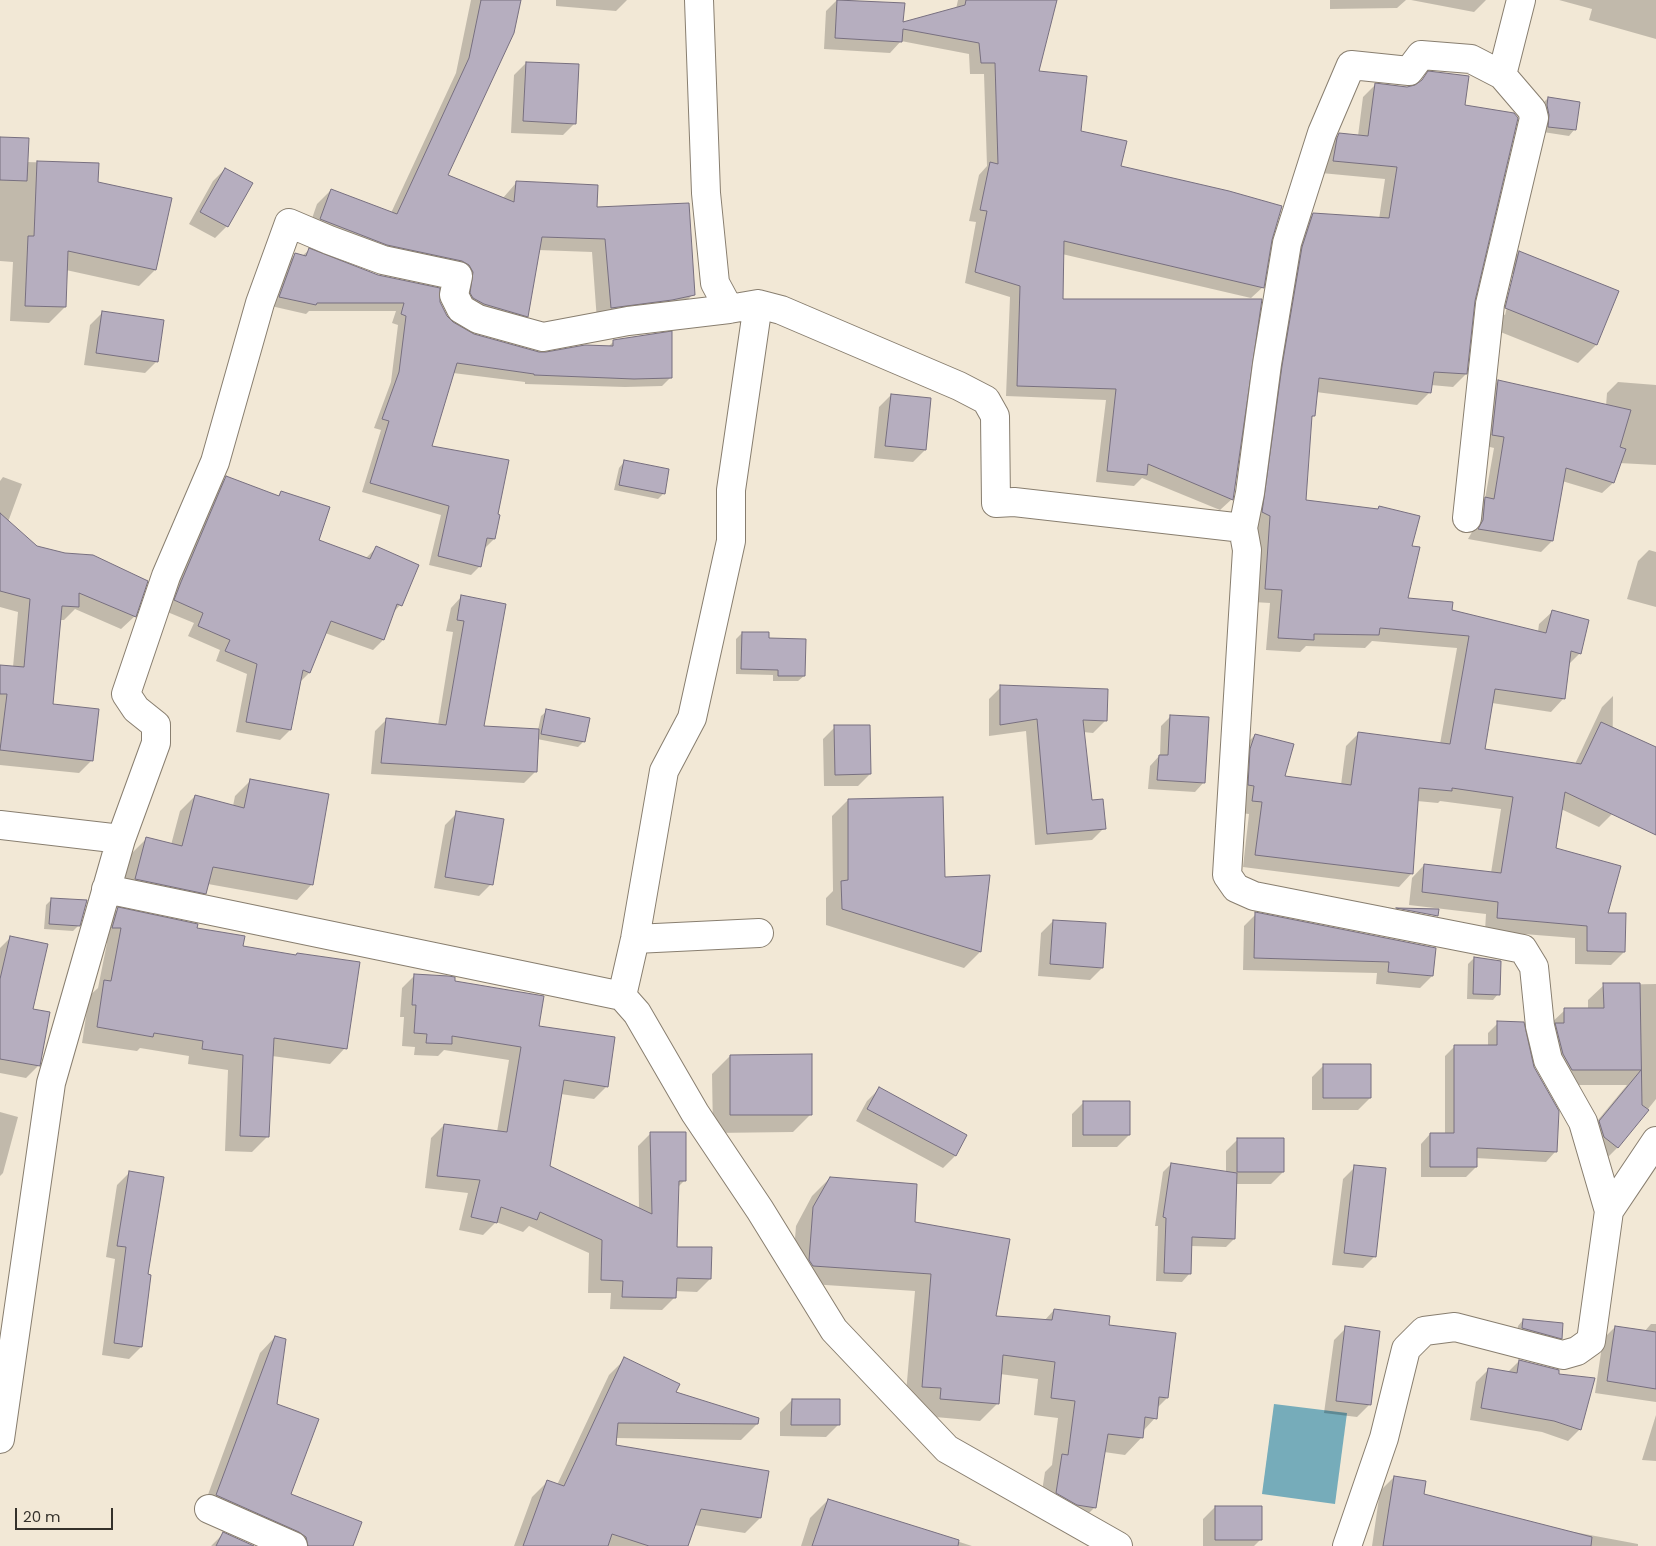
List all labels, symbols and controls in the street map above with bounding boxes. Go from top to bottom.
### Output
scale bar [18,1498,115,1530]
text: 20 m [23,1506,61,1527]

